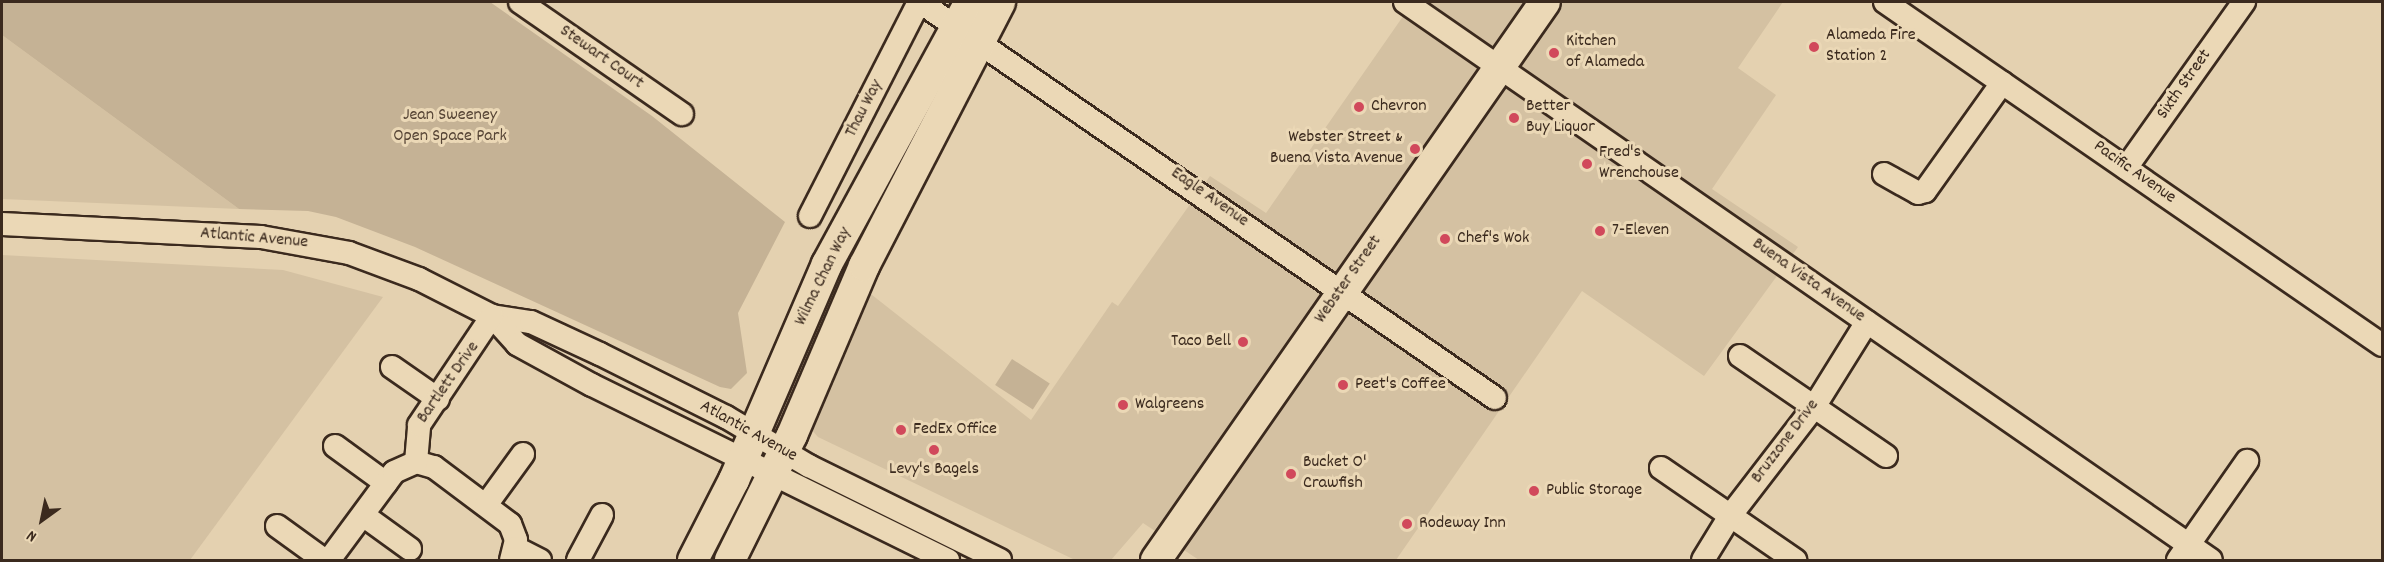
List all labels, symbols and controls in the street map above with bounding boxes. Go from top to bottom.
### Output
street label: Stewart Court [555,21,647,95]
place label: Alameda Fire Station 2 [1826,26,1916,68]
place label: Kitchen of Alameda [1566,32,1644,74]
marker: Alameda Fire Station 2 [1807,40,1821,54]
marker: Kitchen of Alameda [1547,46,1561,60]
street label: Sixth Street [2153,46,2217,124]
street label: Thau Way [841,77,889,141]
place label: Chevron [1371,96,1427,118]
place label: Better Buy Liquor [1526,97,1595,140]
marker: Chevron [1352,100,1366,114]
park label: Jean Sweeney Open Space Park [393,106,507,148]
marker: Better Buy Liquor [1507,111,1521,125]
place label: Webster Street & Buena Vista Avenue [1270,128,1403,170]
street label: Pacific Avenue [2088,137,2180,209]
marker: Webster Street & Buena Vista Avenue [1408,142,1422,156]
place label: Fred's Wrenchouse [1599,143,1679,186]
marker: Fred's Wrenchouse [1580,157,1594,171]
street label: Eagle Avenue [1166,163,1252,233]
place label: 7-Eleven [1612,220,1669,242]
street label: Atlantic Avenue [199,224,309,254]
street label: Wilma Chan Way [791,224,857,330]
marker: 7-Eleven [1593,224,1607,238]
place label: Chef's Wok [1457,228,1529,250]
street label: Webster Street [1311,232,1387,328]
marker: Chef's Wok [1438,232,1452,246]
street label: Buena Vista Avenue [1747,234,1869,328]
place label: Taco Bell [1171,331,1231,353]
marker: Taco Bell [1236,335,1250,349]
street label: Bartlett Drive [413,338,485,428]
place label: Peet's Coffee [1355,374,1446,396]
marker: Peet's Coffee [1336,378,1350,392]
place label: Walgreens [1135,394,1204,416]
street label: Atlantic Avenue [696,396,800,468]
street label: Bruzzone Drive [1747,396,1825,488]
marker: Walgreens [1116,398,1130,412]
place label: FedEx Office [913,419,997,441]
marker: FedEx Office [894,423,908,437]
marker: Levy's Bagels [927,443,941,457]
place label: Bucket O' Crawfish [1303,453,1366,496]
place label: Levy's Bagels [889,459,979,481]
marker: Bucket O' Crawfish [1284,467,1298,481]
place label: Public Storage [1546,480,1642,502]
marker: Public Storage [1527,484,1541,498]
north arrow [12,490,72,550]
place label: Rodeway Inn [1419,513,1506,535]
marker: Rodeway Inn [1400,517,1414,531]
text: N [22,524,42,547]

